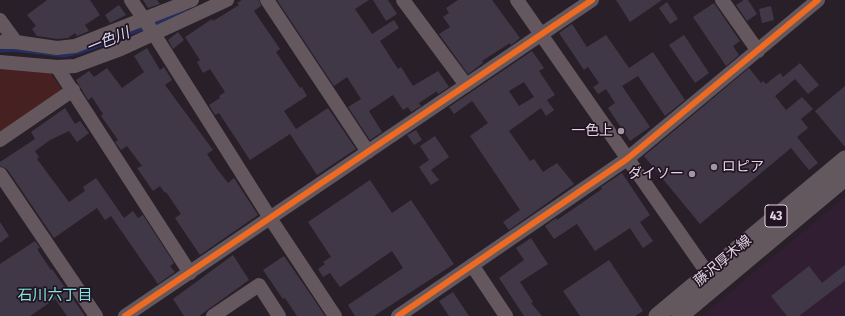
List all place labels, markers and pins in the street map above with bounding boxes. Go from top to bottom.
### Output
place label: 一色上 [571,123,613,139]
marker: 一色上 [616,126,626,136]
place label: ロピア [722,159,764,175]
marker: ロピア [709,162,719,172]
place label: ダイソー [628,166,684,182]
marker: ダイソー [687,169,697,179]

